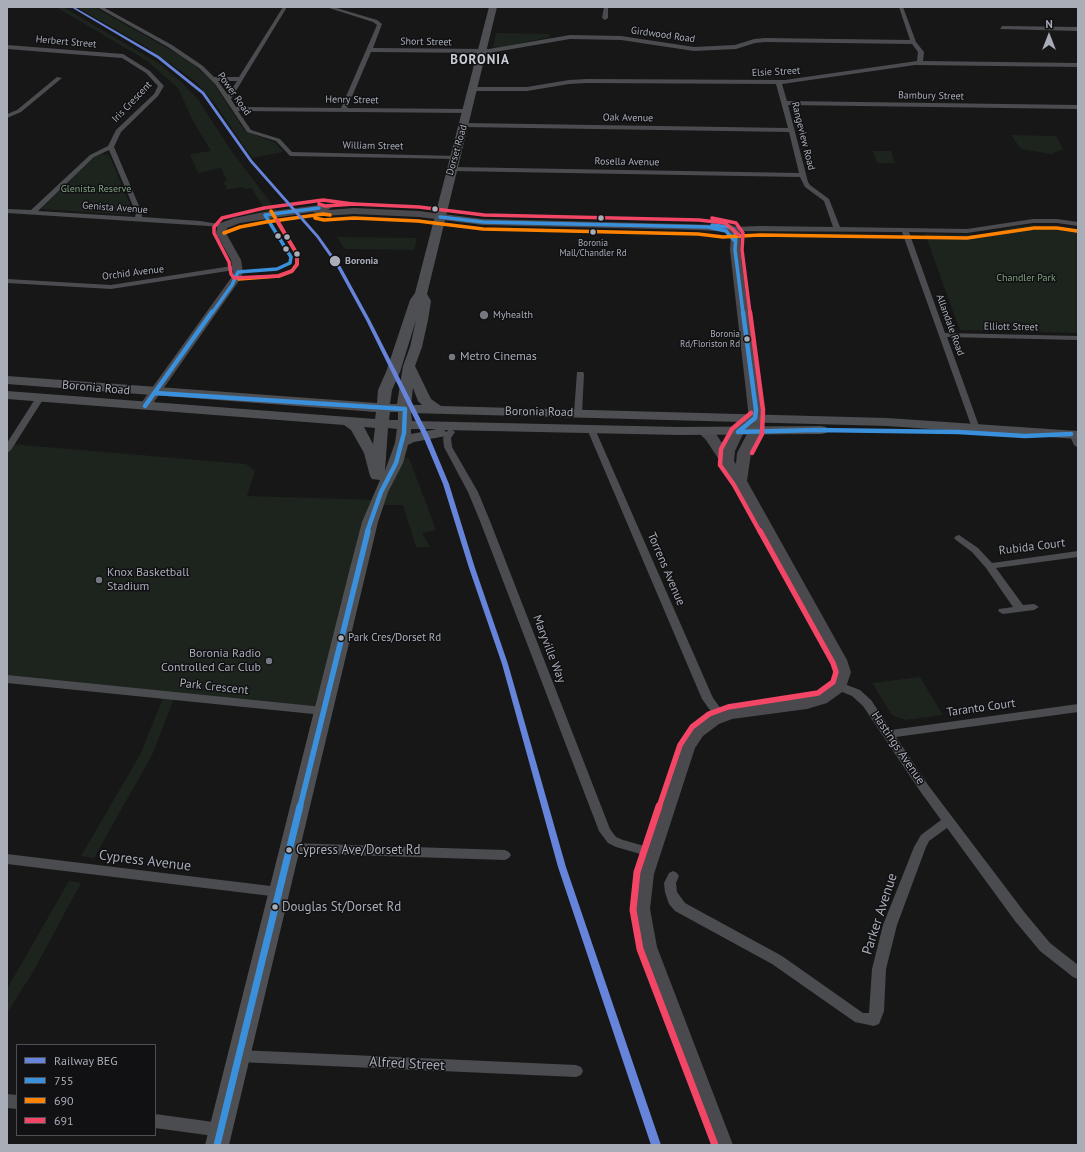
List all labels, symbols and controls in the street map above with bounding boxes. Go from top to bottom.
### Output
north arrow [1029,16,1069,56]
text: N [1045,17,1053,31]
street label: Girdwood Road [630,25,696,45]
street label: Herbert Street [35,33,97,51]
street label: Short Street [400,36,452,48]
district label: BORONIA [450,52,510,68]
street label: Elsie Street [751,65,801,79]
street label: Power Road [215,70,253,118]
street label: Iris Crescent [110,79,154,125]
street label: Bambury Street [898,89,964,103]
street label: Henry Street [325,94,379,106]
street label: Rangeview Road [789,101,817,171]
street label: Oak Avenue [603,112,653,124]
street label: Dorset Road [444,123,470,177]
street label: William Street [343,139,403,153]
street label: Rosella Avenue [594,155,660,169]
park label: Glenista Reserve [61,183,131,195]
street label: Genista Avenue [82,200,148,216]
unlabelled marker [430,204,440,214]
unlabelled marker [596,213,606,223]
marker: Boronia Mall/Chandler Rd [588,227,598,237]
unlabelled marker [273,231,283,241]
unlabelled marker [282,232,292,242]
place label: Boronia Mall/Chandler Rd [559,238,627,259]
unlabelled marker [281,244,291,254]
unlabelled marker [292,249,302,259]
marker: Boronia [328,254,342,268]
place label: Boronia [345,255,378,267]
street label: Orchid Avenue [101,263,165,283]
park label: Chandler Park [996,272,1056,284]
street label: Allandale Road [933,293,967,357]
marker: Myhealth [478,309,490,321]
place label: Myhealth [493,309,533,321]
street label: Elliott Street [984,321,1038,333]
place label: Boronia Rd/Floriston Rd [680,329,740,350]
marker: Boronia Rd/Floriston Rd [742,334,752,344]
place label: Metro Cinemas [460,350,537,364]
marker: Metro Cinemas [447,352,457,362]
street label: Boronia Road [61,378,131,398]
street label: Boronia Road [505,404,573,420]
street label: Torrens Avenue [644,530,688,608]
street label: Rubida Court [998,536,1066,558]
place label: Knox Basketball Stadium [107,566,189,594]
marker: Knox Basketball Stadium [94,575,104,585]
street label: Maryville Way [529,613,569,685]
place label: Park Cres/Dorset Rd [348,631,441,645]
marker: Park Cres/Dorset Rd [336,633,346,643]
place label: Boronia Radio Controlled Car Club [161,647,261,675]
marker: Boronia Radio Controlled Car Club [264,656,274,666]
street label: Park Crescent [179,676,249,698]
street label: Taranto Court [946,696,1016,720]
street label: Hastings Avenue [868,709,928,787]
place label: Cypress Ave/Dorset Rd [296,842,420,858]
marker: Cypress Ave/Dorset Rd [284,845,294,855]
street label: Cypress Avenue [98,847,192,875]
street label: Parker Avenue [859,871,901,957]
place label: Douglas St/Dorset Rd [282,899,401,915]
marker: Douglas St/Dorset Rd [270,902,280,912]
legend [16,1044,156,1136]
text: Railway BEG [54,1053,118,1068]
street label: Alfred Street [369,1054,445,1074]
text: 755 [54,1073,74,1088]
text: 690 [54,1093,74,1108]
text: 691 [54,1113,74,1128]

